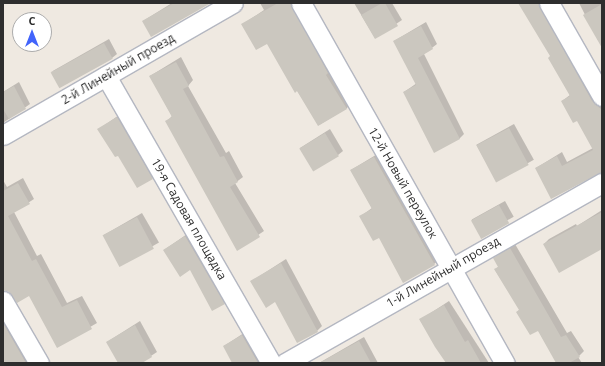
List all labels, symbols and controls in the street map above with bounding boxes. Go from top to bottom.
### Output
north arrow [12,12,52,52]
text: С [28,13,36,28]
street label: 2-й Линейный проезд [59,31,177,107]
street label: 12-й Новый переулок [365,125,441,241]
street label: 19-я Садовая площадка [148,156,230,282]
street label: 1-й Линейный проезд [384,234,502,310]

